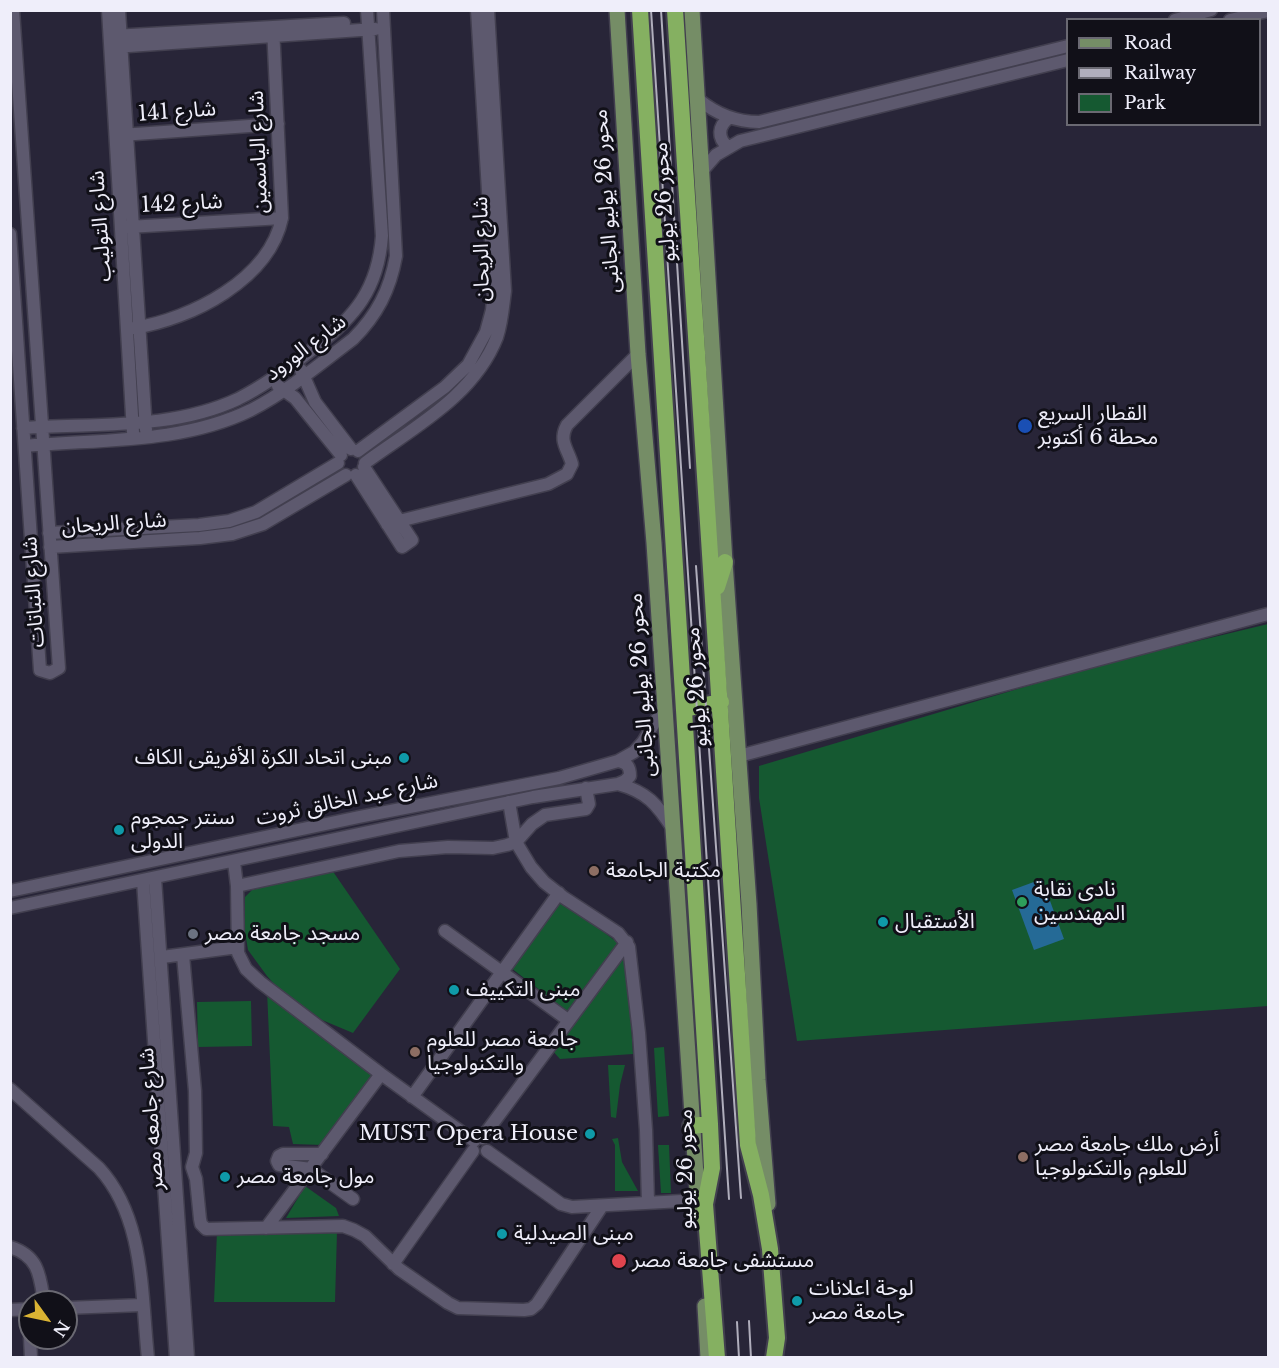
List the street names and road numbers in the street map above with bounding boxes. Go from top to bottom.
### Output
street label: شارع الياسمين [244,90,274,214]
street label: شارع 141 [137,97,217,127]
street label: محور 26 يوليو الجانبى [588,108,626,294]
street label: محور 26 يوليو [648,141,682,263]
street label: شارع التوليب [85,170,117,282]
street label: شارع 142 [141,189,223,219]
street label: شارع الريحان [468,196,496,302]
street label: شارع الورود [261,310,351,386]
street label: شارع الريحان [61,508,167,540]
street label: شارع النباتات [18,536,50,648]
street label: محور 26 يوليو الجانبى [623,592,661,778]
street label: محور 26 يوليو [680,626,714,748]
street label: شارع عبد الخالق ثروت [254,768,440,832]
street label: شارع جامعه مصر [134,1047,170,1191]
street label: محور 26 يوليو [673,1109,699,1229]

